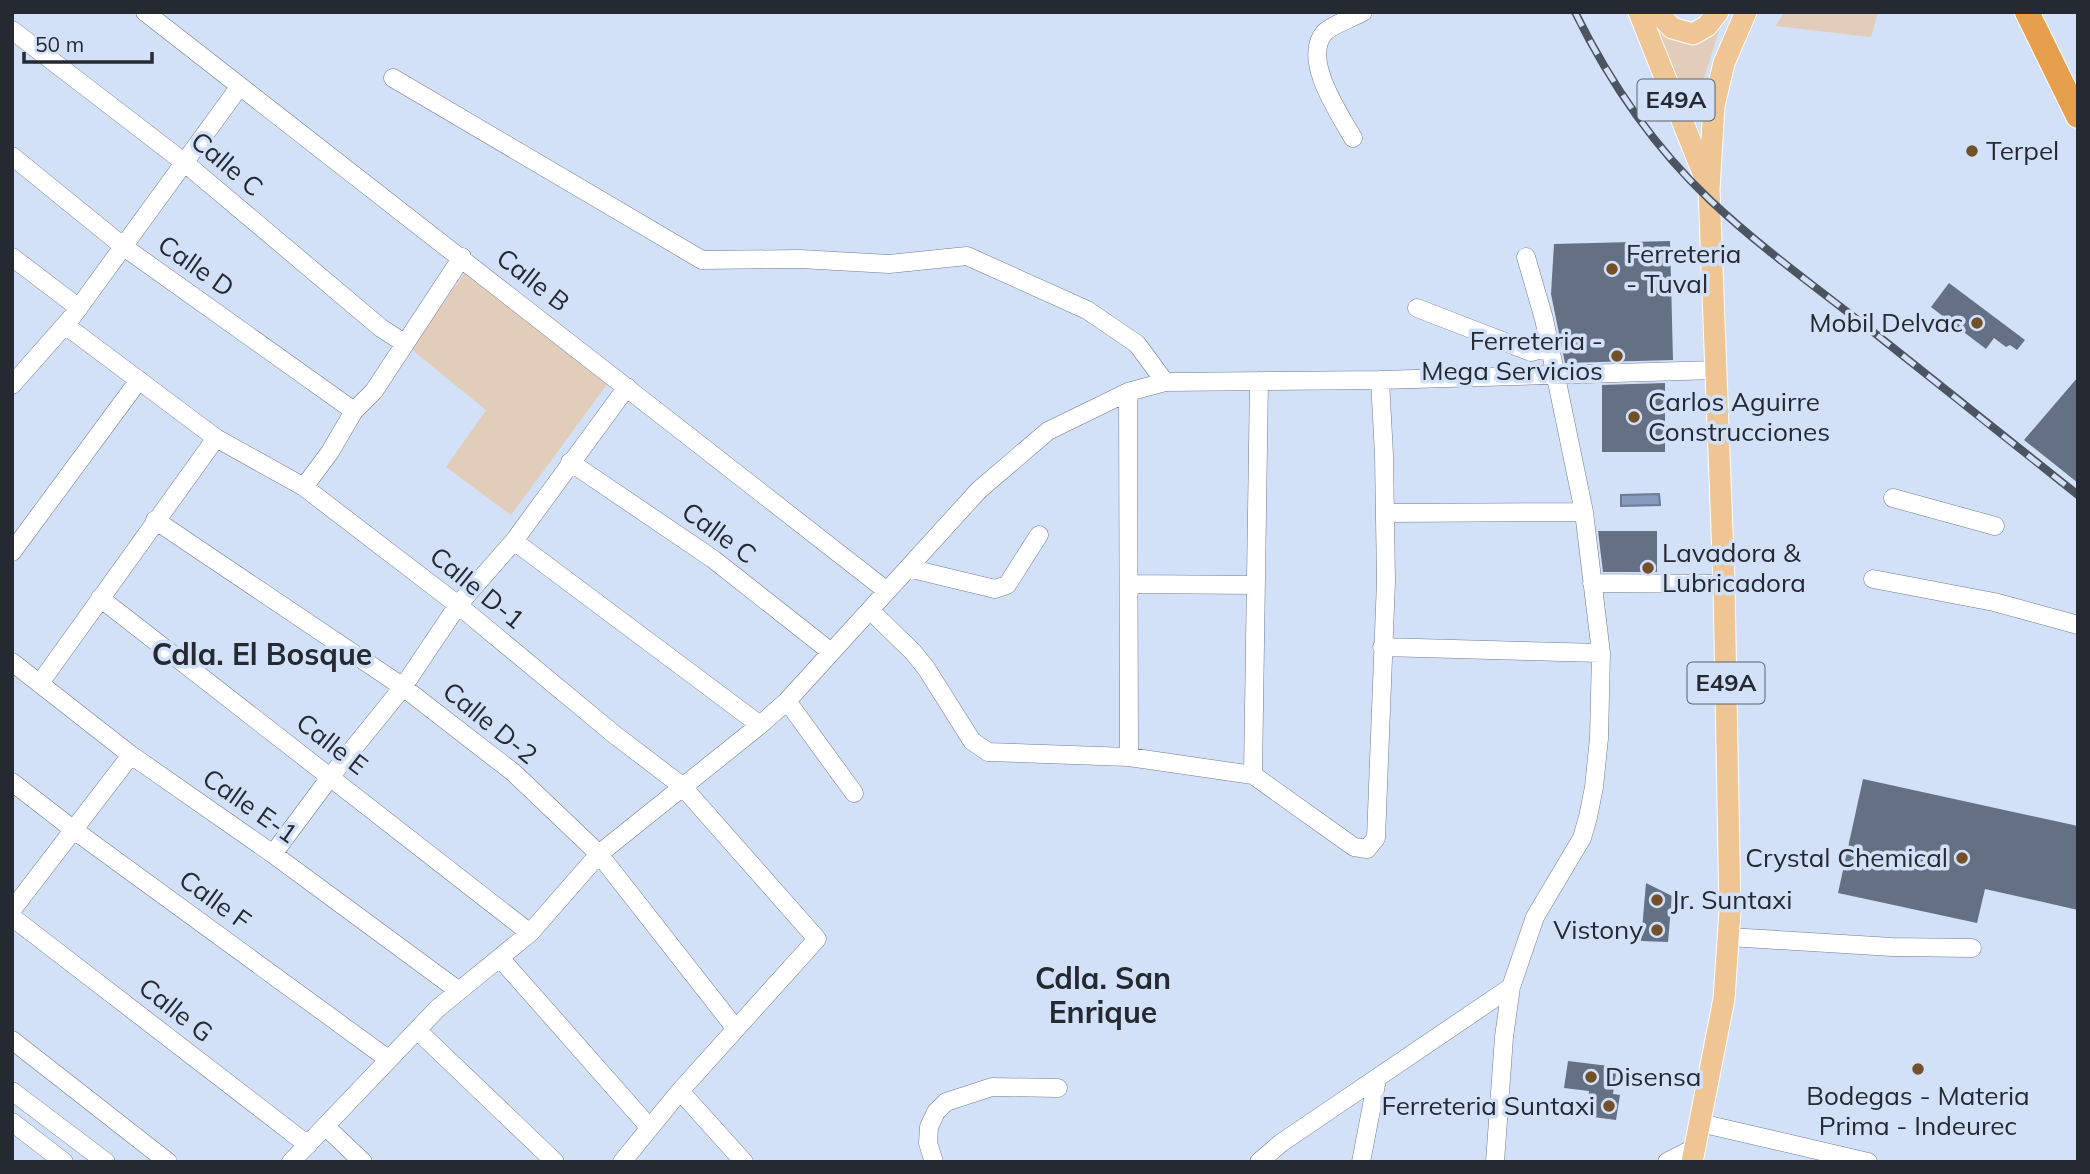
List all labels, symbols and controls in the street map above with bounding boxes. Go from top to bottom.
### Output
scale bar [24,21,152,65]
text: 50 m [35,31,84,57]
road number: E49A [1638,80,1714,120]
street label: Calle C [185,124,270,203]
place label: Terpel [1986,134,2059,167]
marker: Terpel [1964,143,1980,159]
street label: Calle D [152,228,241,304]
place label: Ferreteria - Tuval [1626,237,1741,300]
street label: Calle B [490,241,577,318]
marker: Ferreteria - Tuval [1604,261,1620,277]
place label: Mobil Delvac [1809,306,1963,339]
marker: Mobil Delvac [1969,315,1985,331]
place label: Ferreteria - Mega Servicios [1421,324,1603,387]
marker: Ferreteria - Mega Servicios [1609,348,1625,364]
place label: Carlos Aguirre Construcciones [1648,385,1830,448]
marker: Carlos Aguirre Construcciones [1626,409,1642,425]
street label: Calle C [676,495,763,571]
place label: Lavadora & Lubricadora [1662,536,1806,599]
street label: Calle D-1 [423,539,531,636]
marker: Lavadora & Lubricadora [1640,560,1656,576]
district label: Cdla. El Bosque [152,635,372,673]
road number: E49A [1688,662,1764,704]
street label: Calle D-2 [436,674,544,771]
street label: Calle E [290,705,375,782]
street label: Calle E-1 [196,761,304,850]
place label: Crystal Chemical [1745,841,1948,874]
marker: Crystal Chemical [1954,850,1970,866]
street label: Calle F [173,862,258,937]
place label: Jr. Suntaxi [1671,883,1792,916]
marker: Jr. Suntaxi [1649,892,1665,908]
place label: Vistony [1553,913,1643,946]
marker: Vistony [1649,922,1665,938]
district label: Cdla. San Enrique [1035,959,1171,1031]
street label: Calle G [133,970,220,1049]
place label: Disensa [1605,1060,1701,1093]
marker: Bodegas - Materia Prima - Indeurec [1910,1061,1926,1077]
marker: Disensa [1583,1069,1599,1085]
place label: Bodegas - Materia Prima - Indeurec [1806,1079,2030,1142]
place label: Ferreteria Suntaxi [1382,1089,1595,1122]
marker: Ferreteria Suntaxi [1601,1098,1617,1114]

